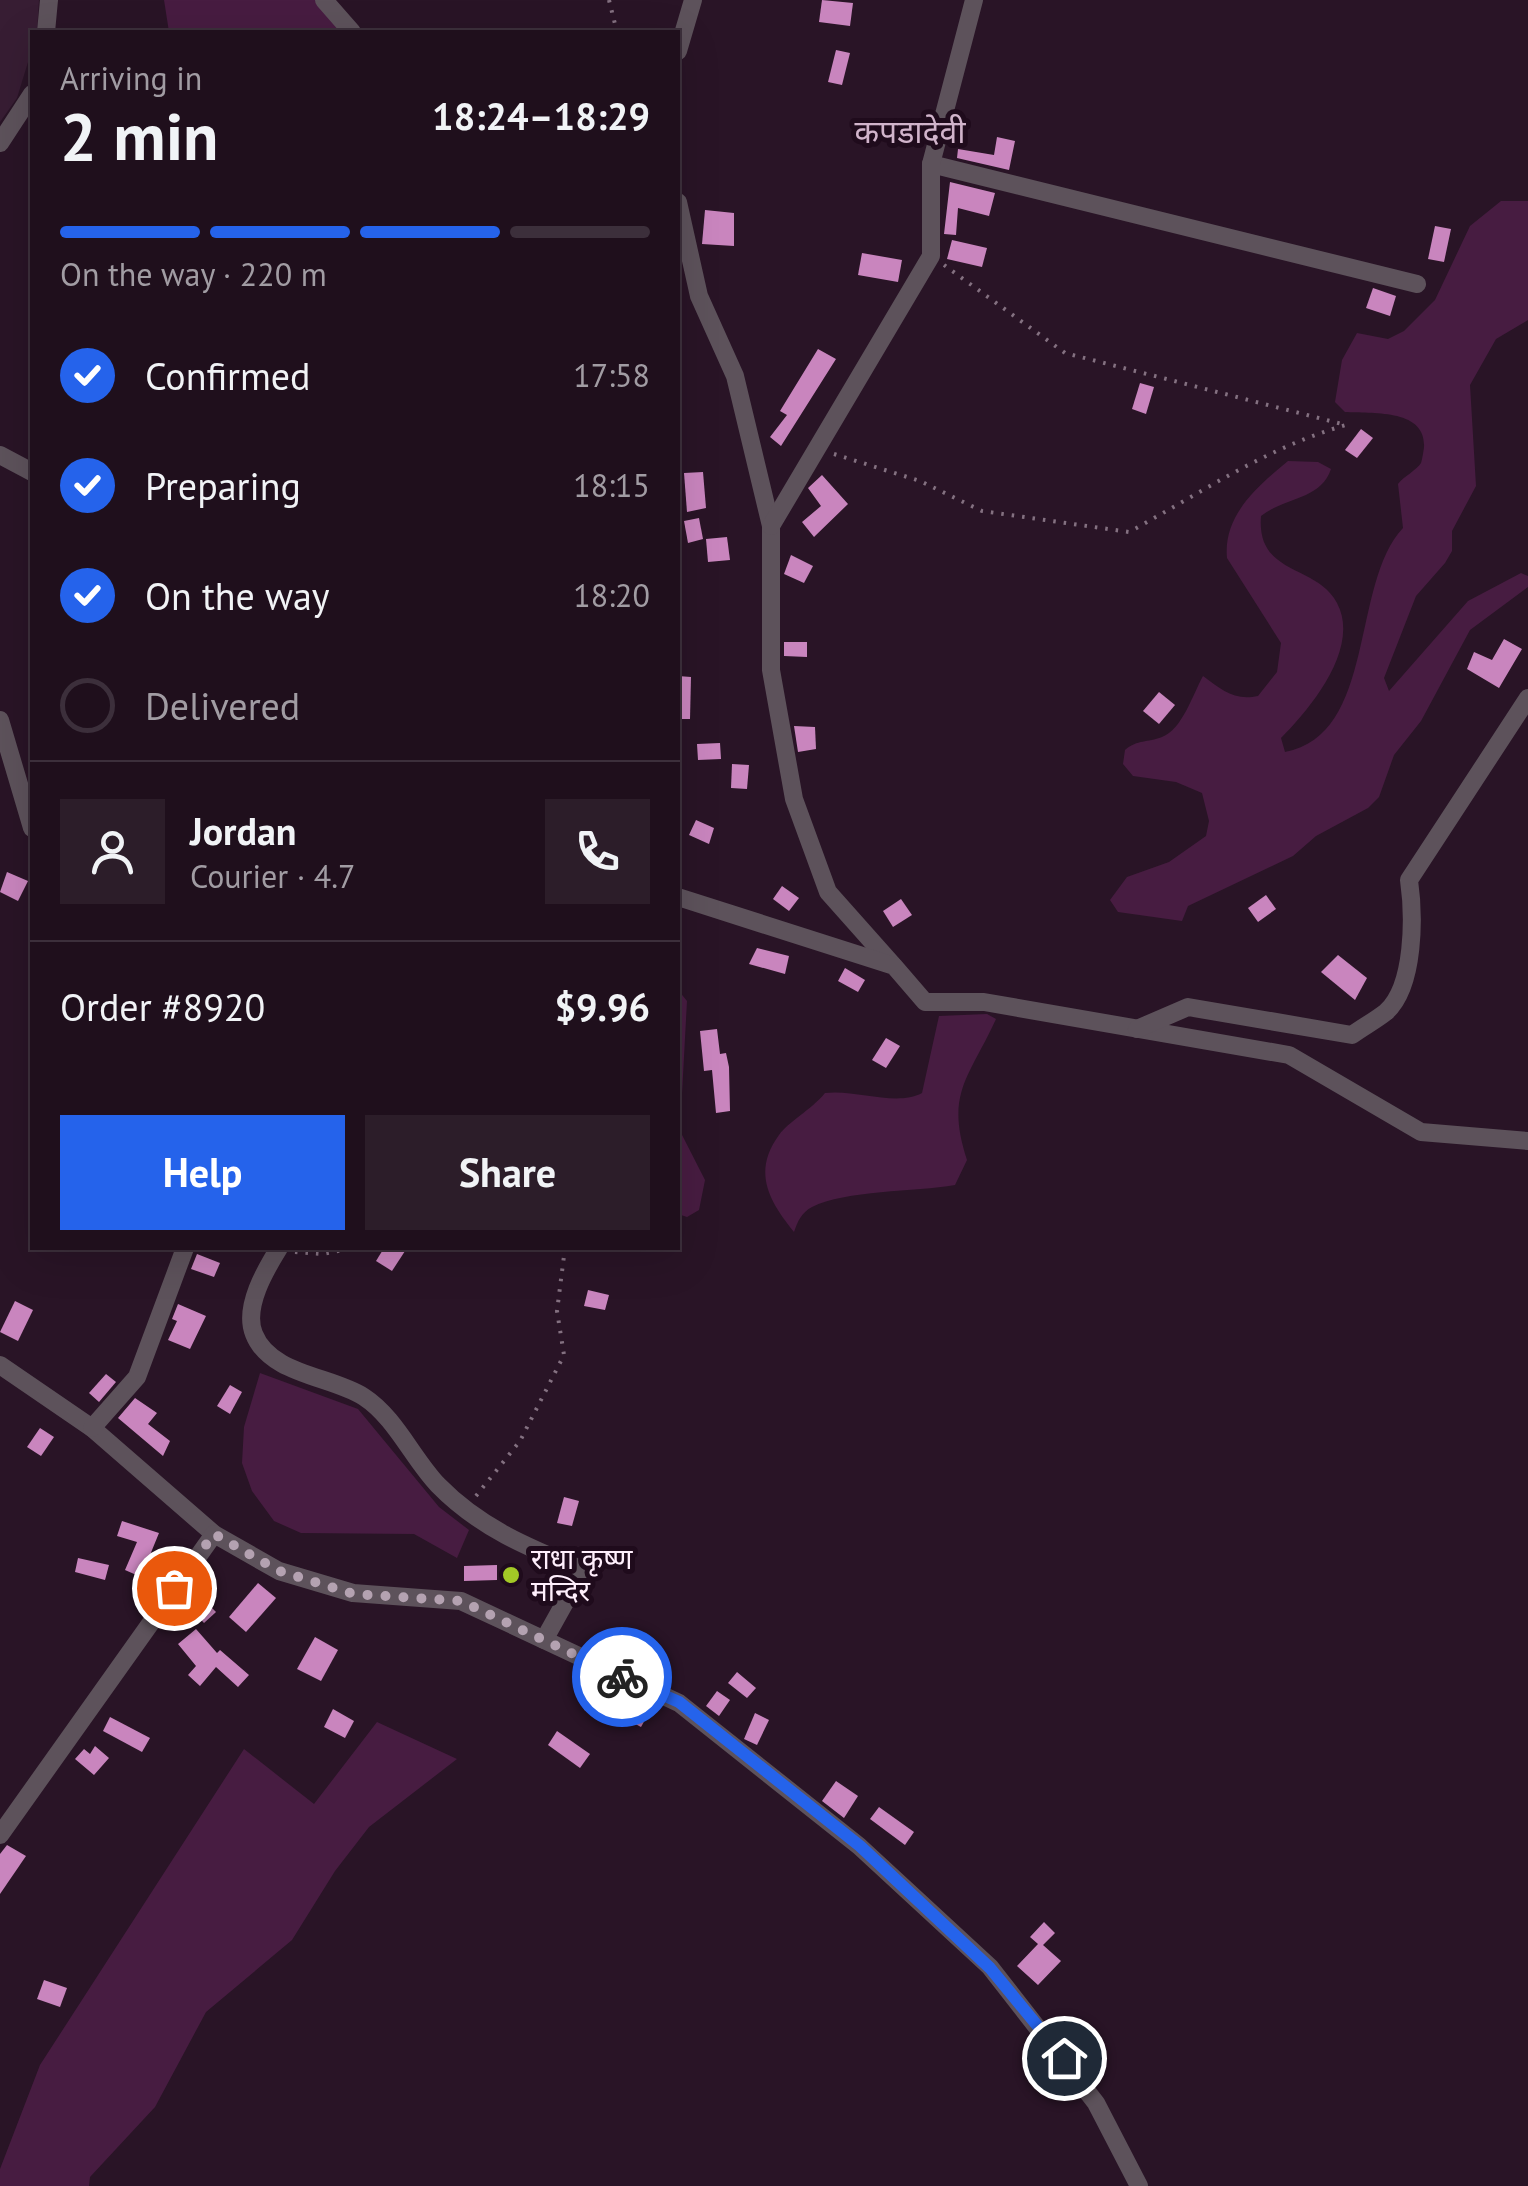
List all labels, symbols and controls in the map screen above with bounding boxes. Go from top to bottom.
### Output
text: Arriving in [60,57,202,99]
text: 18:24–18:29 [432,91,650,140]
text: 2 min [60,94,219,178]
district label: कपडादेवी [854,110,966,152]
text: On the way · 220 m [60,253,327,295]
icon: check [60,348,115,403]
text: Confirmed [145,351,311,400]
text: 17:58 [573,354,650,396]
icon: check [60,458,115,513]
text: Preparing [145,461,301,510]
text: 18:15 [573,464,650,506]
icon: check [60,568,115,623]
text: On the way [145,571,330,620]
text: 18:20 [573,574,650,616]
text: Delivered [145,681,300,730]
button: person [60,799,165,904]
button: phone [545,799,650,904]
text: Jordan [190,806,296,855]
text: Courier · 4.7 [190,855,356,897]
text: Order #8920 [60,982,265,1031]
text: $9.96 [554,982,650,1031]
button: Help [60,1115,345,1230]
button: Share [365,1115,650,1230]
place label: राधा कृष्ण मन्दिर [531,1540,633,1609]
pin [132,1546,217,1631]
icon: bag [147,1561,202,1616]
marker: राधा कृष्ण मन्दिर [500,1564,522,1586]
courier [572,1627,672,1727]
icon: bike [595,1650,650,1705]
pin [1022,2016,1107,2101]
icon: home [1037,2031,1092,2086]

